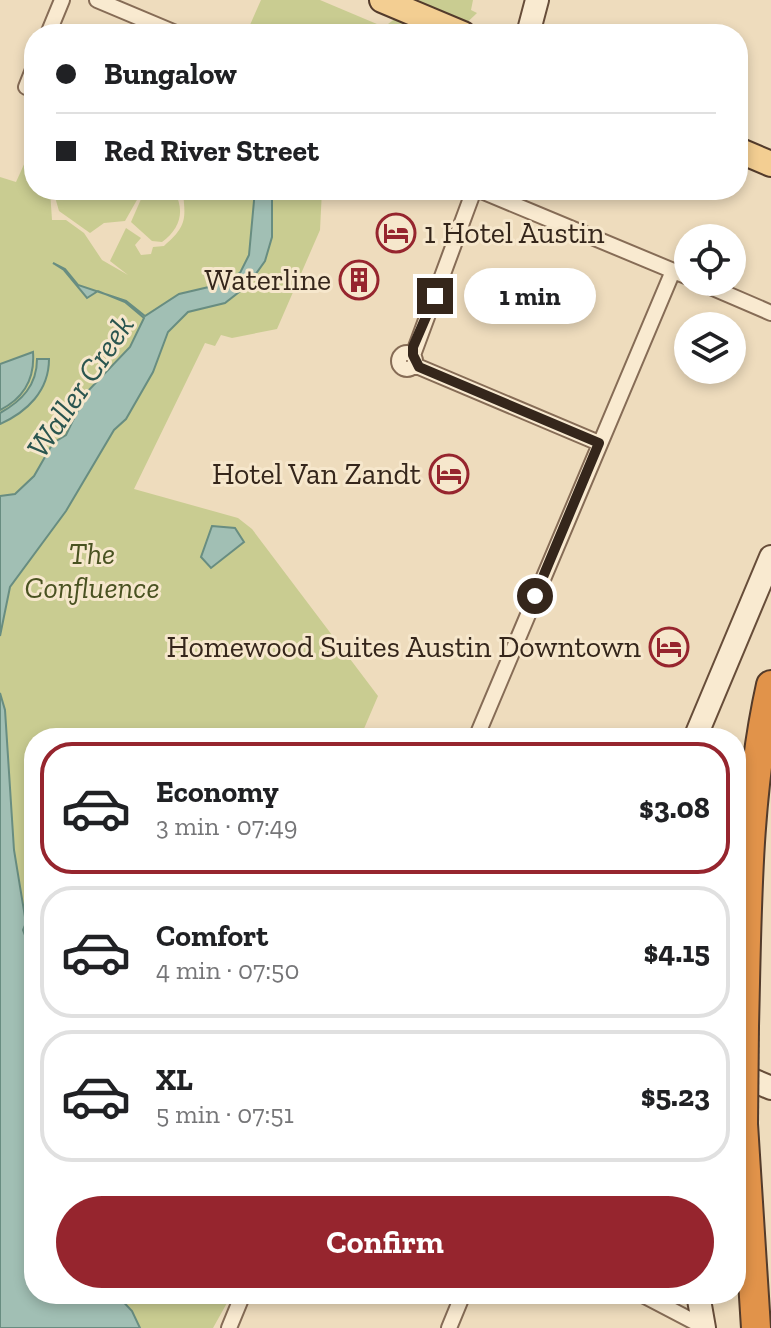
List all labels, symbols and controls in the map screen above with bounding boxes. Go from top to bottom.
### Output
text: Bungalow [104,56,237,92]
text: Red River Street [104,133,319,169]
hotel icon: 1 Hotel Austin [375,212,417,254]
place label: 1 Hotel Austin [424,215,604,251]
map controls [674,224,746,384]
button: locate [674,224,746,296]
building icon: Waterline [338,259,380,301]
place label: Waterline [205,262,331,298]
callout: 1 min [463,268,595,324]
route end [417,278,453,314]
text: 1 min [499,280,561,312]
water label: Waller Creek [18,307,142,465]
button: layers [674,312,746,384]
hotel icon: Hotel Van Zandt [428,453,470,495]
place label: Hotel Van Zandt [212,456,421,492]
park label: The Confluence [25,536,160,606]
route start [517,578,553,614]
hotel icon: Homewood Suites Austin Downtown [648,626,690,668]
place label: Homewood Suites Austin Downtown [166,629,641,665]
icon: car [60,772,132,844]
text: Economy [156,774,279,810]
text: $3.08 [639,790,710,826]
text: 3 min · 07:49 [156,810,298,842]
icon: car [60,916,132,988]
text: Comfort [156,918,268,954]
text: $4.15 [644,934,710,970]
text: 4 min · 07:50 [156,954,299,986]
icon: car [60,1060,132,1132]
text: XL [156,1062,193,1098]
text: $5.23 [641,1078,710,1114]
text: 5 min · 07:51 [156,1098,294,1130]
button: Confirm [56,1196,714,1288]

